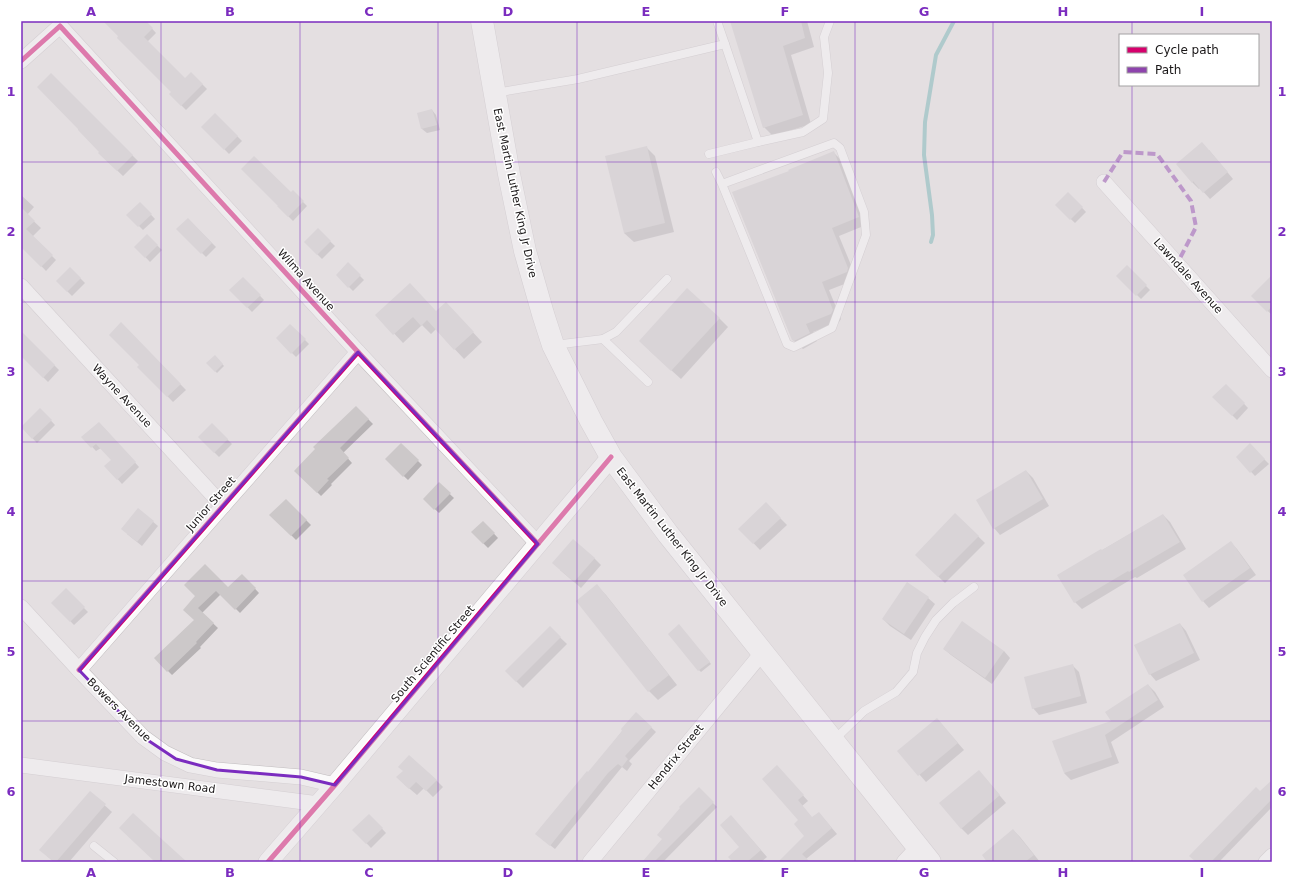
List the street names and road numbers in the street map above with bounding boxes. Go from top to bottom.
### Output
street label: East Martin Luther King Jr Drive [491,107,539,279]
street label: Lawndale Avenue [1151,236,1225,316]
street label: Wilma Avenue [275,246,337,314]
street label: Wayne Avenue [89,362,155,430]
street label: East Martin Luther King Jr Drive [614,465,731,609]
street label: Junior Street [183,473,239,535]
street label: South Scientific Street [389,602,478,705]
street label: Bowers Avenue [84,675,154,745]
street label: Hendrix Street [646,721,707,792]
street label: Jamestown Road [123,772,216,796]

